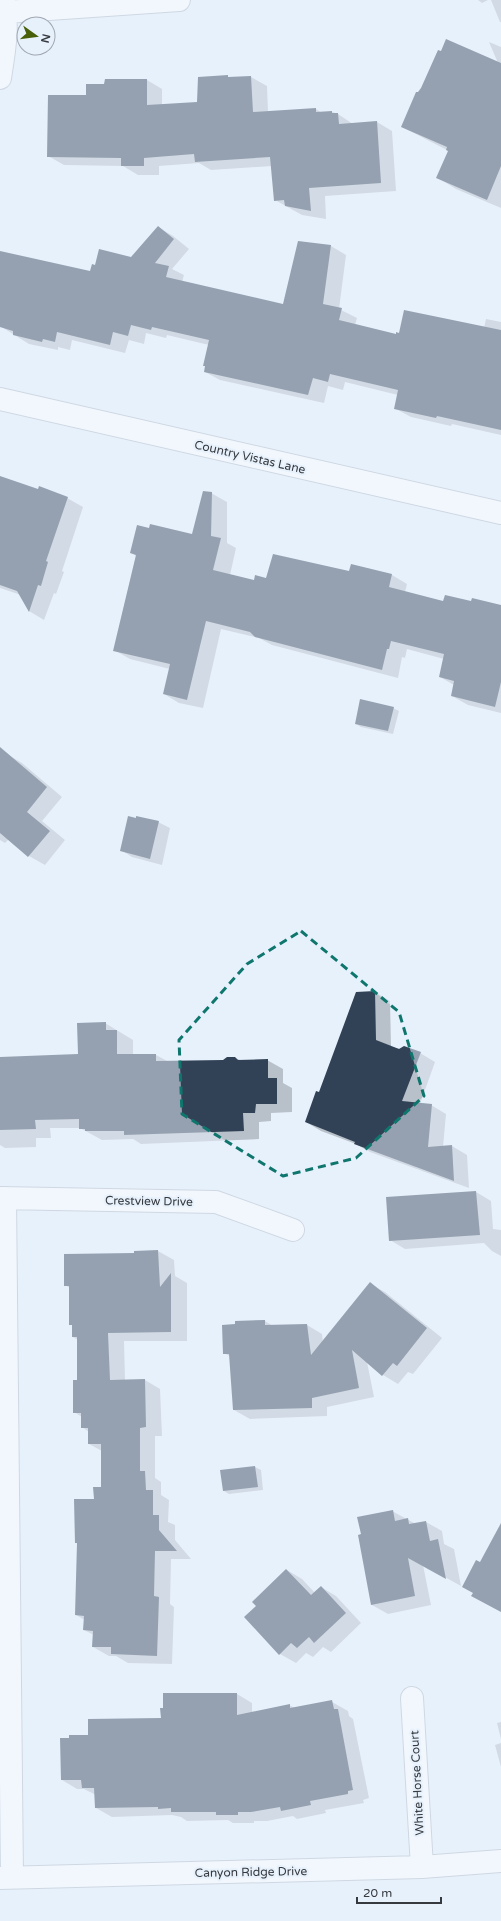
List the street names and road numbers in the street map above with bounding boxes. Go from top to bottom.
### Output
street label: Country Vistas Lane [193,437,307,477]
street label: Crestview Drive [105,1193,193,1209]
street label: White Horse Court [407,1730,427,1836]
street label: Canyon Ridge Drive [195,1864,308,1880]

